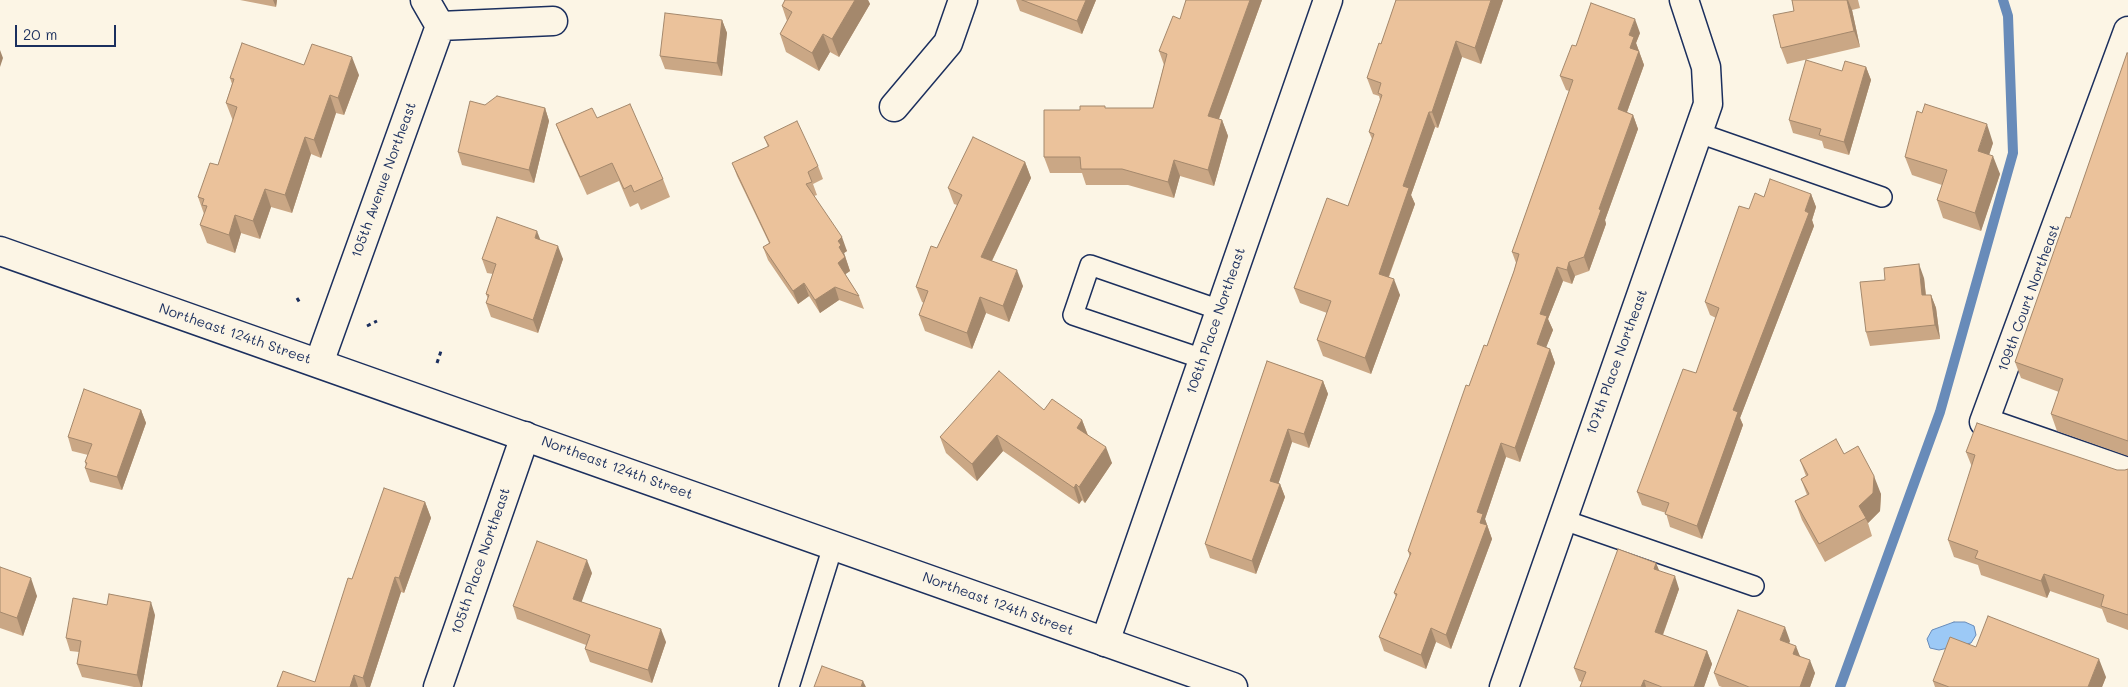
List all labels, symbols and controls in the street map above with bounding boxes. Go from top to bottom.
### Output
scale bar [18,15,119,47]
text: 20 m [23,24,57,44]
street label: 105th Avenue Northeast [348,100,420,260]
street label: 109th Court Northeast [1995,222,2063,374]
street label: 106th Place Northeast [1183,245,1249,397]
street label: 107th Place Northeast [1583,287,1651,437]
street label: Northeast 124th Street [157,300,313,368]
street label: Northeast 124th Street [539,433,695,503]
street label: 105th Place Northeast [448,486,514,636]
street label: Northeast 124th Street [920,569,1076,639]

